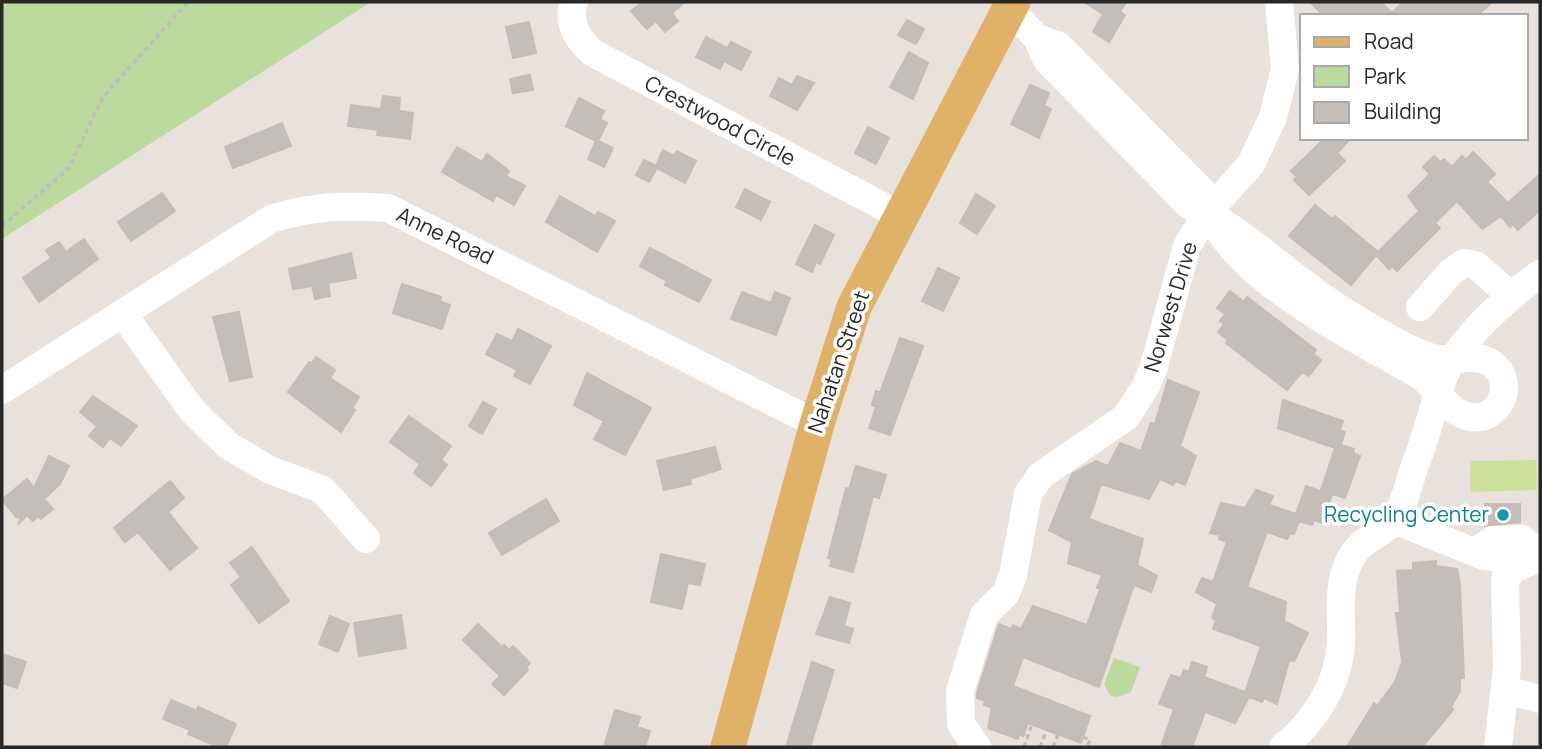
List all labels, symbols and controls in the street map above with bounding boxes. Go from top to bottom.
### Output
legend [1300,14,1528,140]
text: Road [1364,27,1414,55]
text: Park [1364,62,1406,90]
street label: Crestwood Circle [640,69,801,172]
text: Building [1364,97,1441,125]
street label: Anne Road [392,200,499,271]
street label: Norwest Drive [1137,238,1203,375]
street label: Nahatan Street [801,287,875,436]
place label: Recycling Center [1324,500,1489,528]
marker: Recycling Center [1495,507,1511,523]

